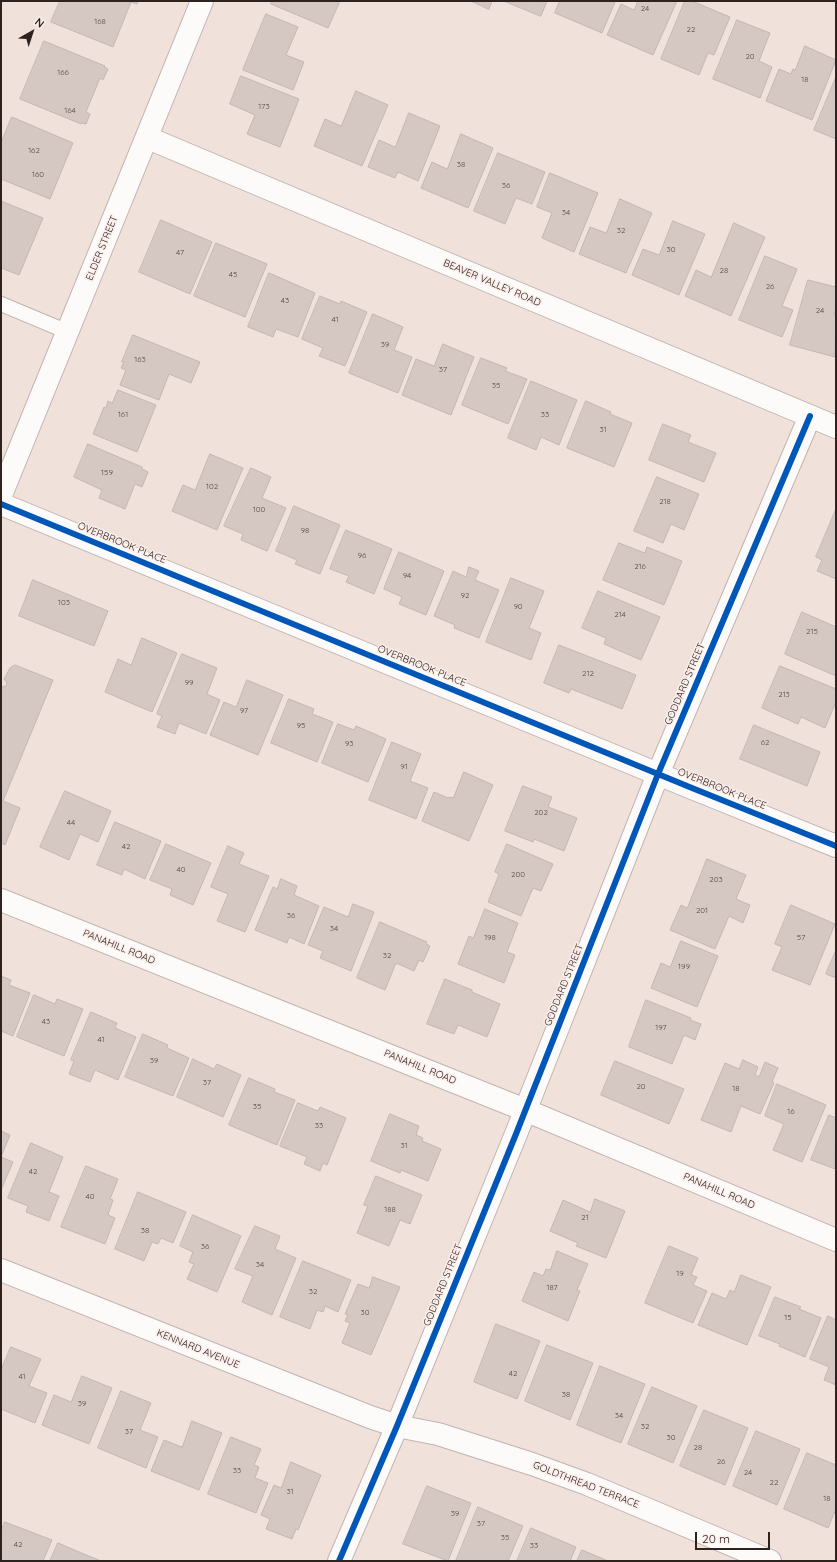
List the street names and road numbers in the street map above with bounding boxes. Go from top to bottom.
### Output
street label: ELDER STREET [84,214,120,282]
street label: BEAVER VALLEY ROAD [441,257,543,309]
street label: OVERBROOK PLACE [76,520,168,566]
street label: GODDARD STREET [662,641,708,727]
street label: OVERBROOK PLACE [376,643,468,689]
street label: OVERBROOK PLACE [676,766,768,812]
street label: PANAHILL ROAD [81,927,157,967]
street label: GODDARD STREET [542,942,586,1028]
street label: PANAHILL ROAD [382,1047,458,1087]
street label: PANAHILL ROAD [681,1170,757,1212]
street label: GODDARD STREET [421,1242,465,1328]
street label: KENNARD AVENUE [155,1327,241,1371]
street label: GOLDTHREAD TERRACE [531,1459,641,1511]

